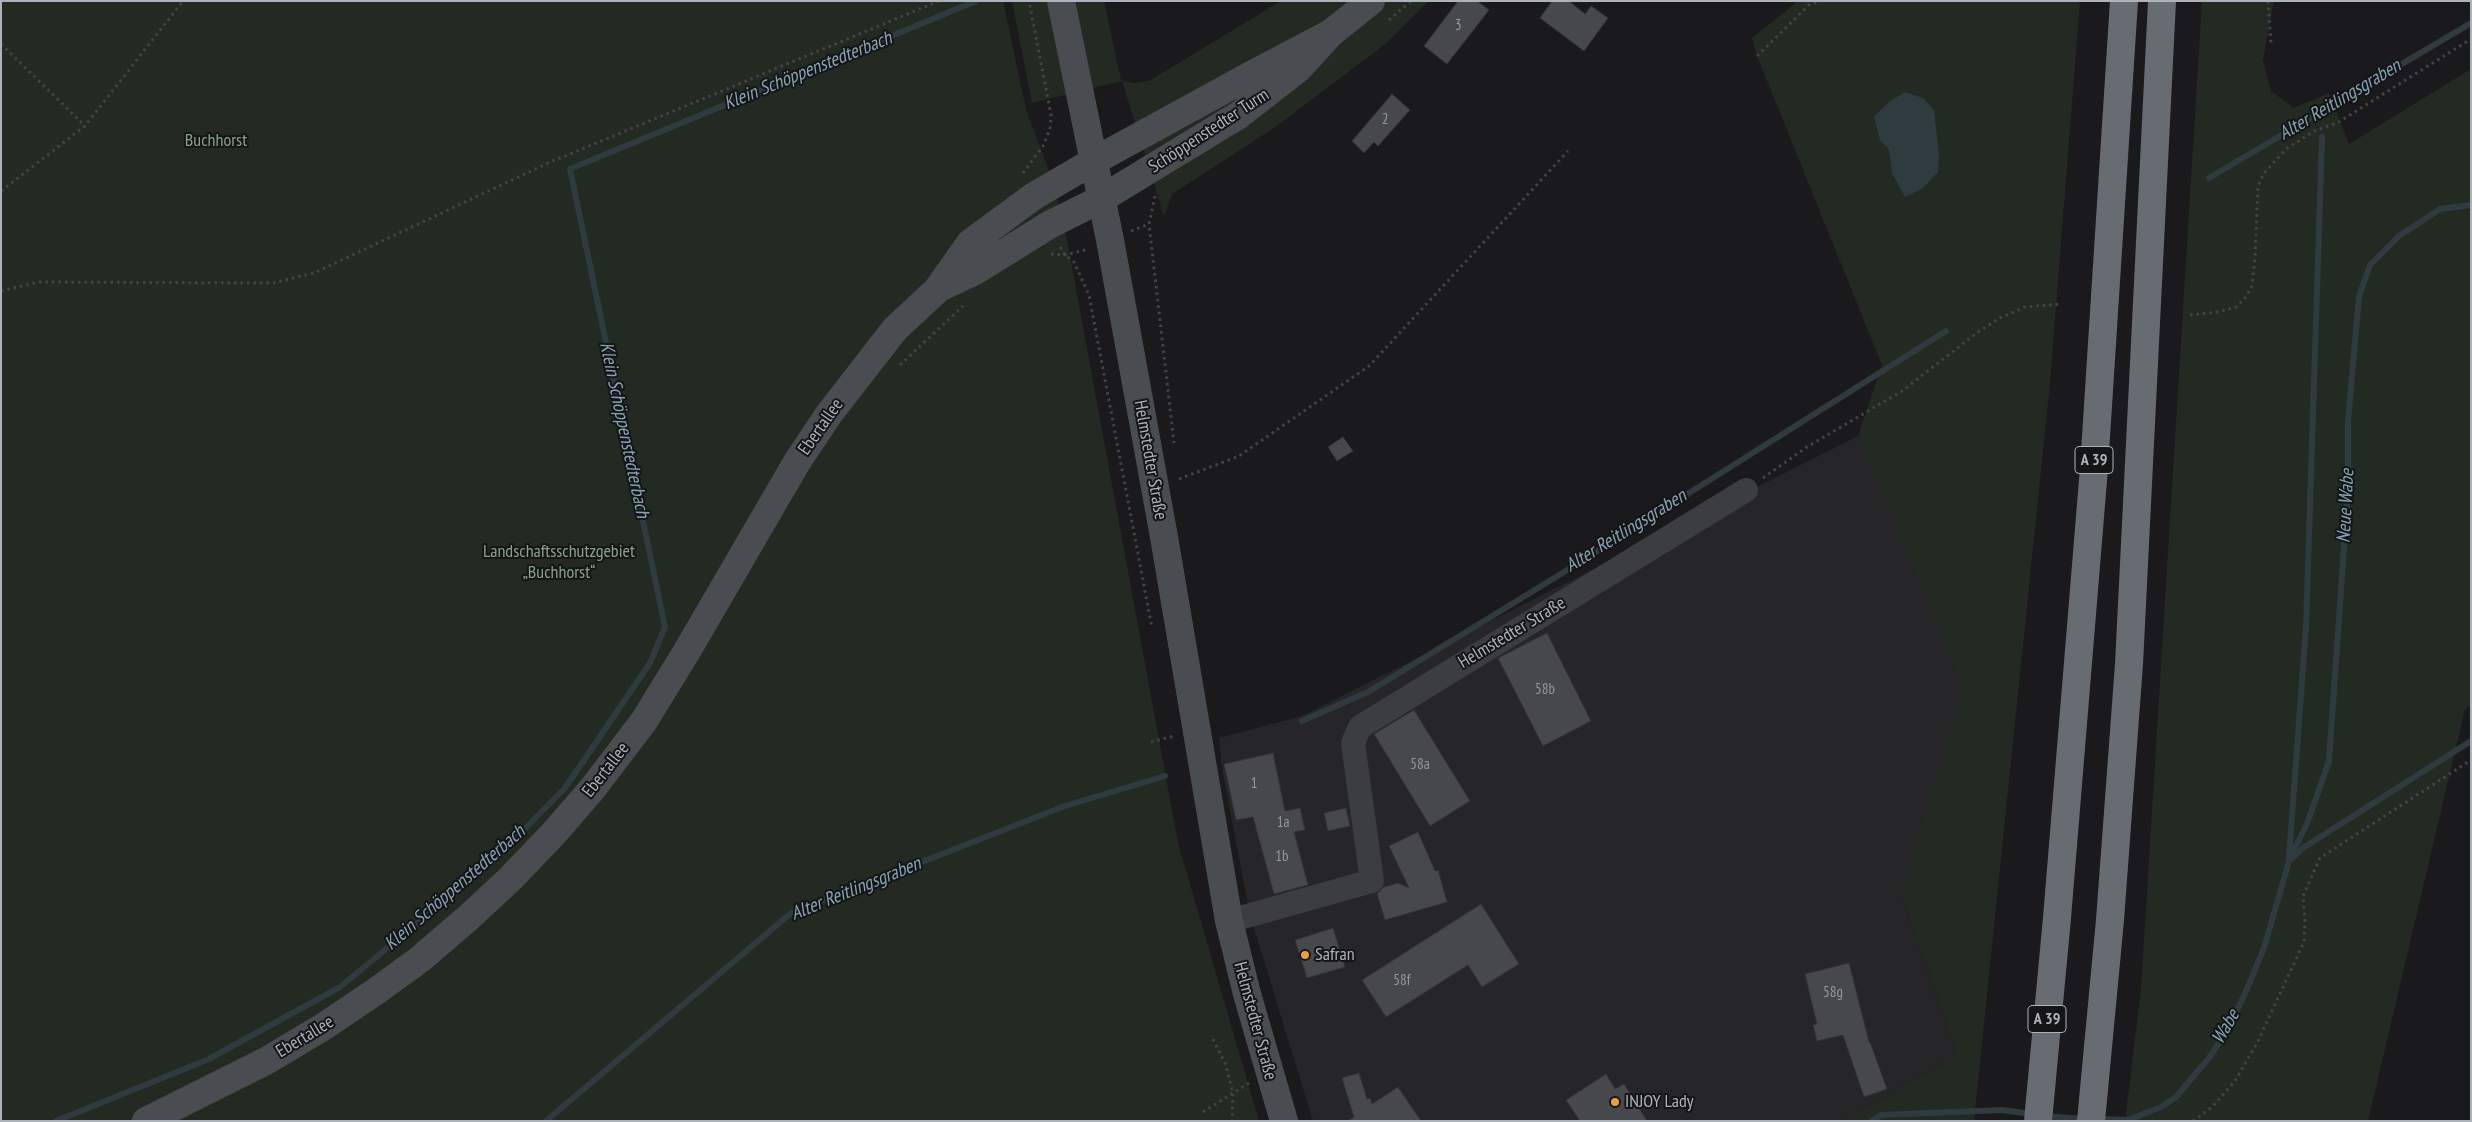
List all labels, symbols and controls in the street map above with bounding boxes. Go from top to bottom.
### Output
house number: 3 [1455,17,1461,35]
water label: Klein Schöppenstedterbach [721,27,895,115]
water label: Alter Reitlingsgraben [2275,55,2405,145]
street label: Schöppenstedter Turm [1145,84,1273,178]
house number: 2 [1382,111,1388,129]
park label: Buchhorst [185,130,247,152]
water label: Klein Schöppenstedterbach [594,340,654,520]
street label: Ebertallee [794,395,848,459]
street label: Helmstedter Straße [1129,398,1171,522]
road number: A 39 [2075,446,2113,474]
water label: Neue Wabe [2333,468,2359,544]
water label: Alter Reitlingsgraben [1561,485,1691,577]
park label: Landschaftsschutzgebiet „Buchhorst“ [483,541,635,584]
street label: Helmstedter Straße [1455,593,1569,673]
house number: 58b [1535,681,1555,699]
street label: Ebertallee [578,738,634,802]
house number: 58a [1410,756,1430,774]
house number: 1 [1251,775,1257,793]
house number: 1a [1277,814,1289,832]
water label: Klein Schöppenstedterbach [380,821,530,955]
house number: 1b [1275,848,1289,866]
water label: Alter Reitlingsgraben [788,853,924,925]
place label: Safran [1315,944,1355,966]
marker: Safran [1299,949,1311,961]
street label: Helmstedter Straße [1229,960,1281,1082]
house number: 58f [1393,972,1411,990]
house number: 58g [1823,984,1843,1002]
road number: A 39 [2028,1006,2066,1032]
water label: Wabe [2207,1006,2245,1048]
street label: Ebertallee [272,1011,338,1063]
place label: INJOY Lady [1625,1091,1693,1113]
marker: INJOY Lady [1609,1096,1621,1108]

